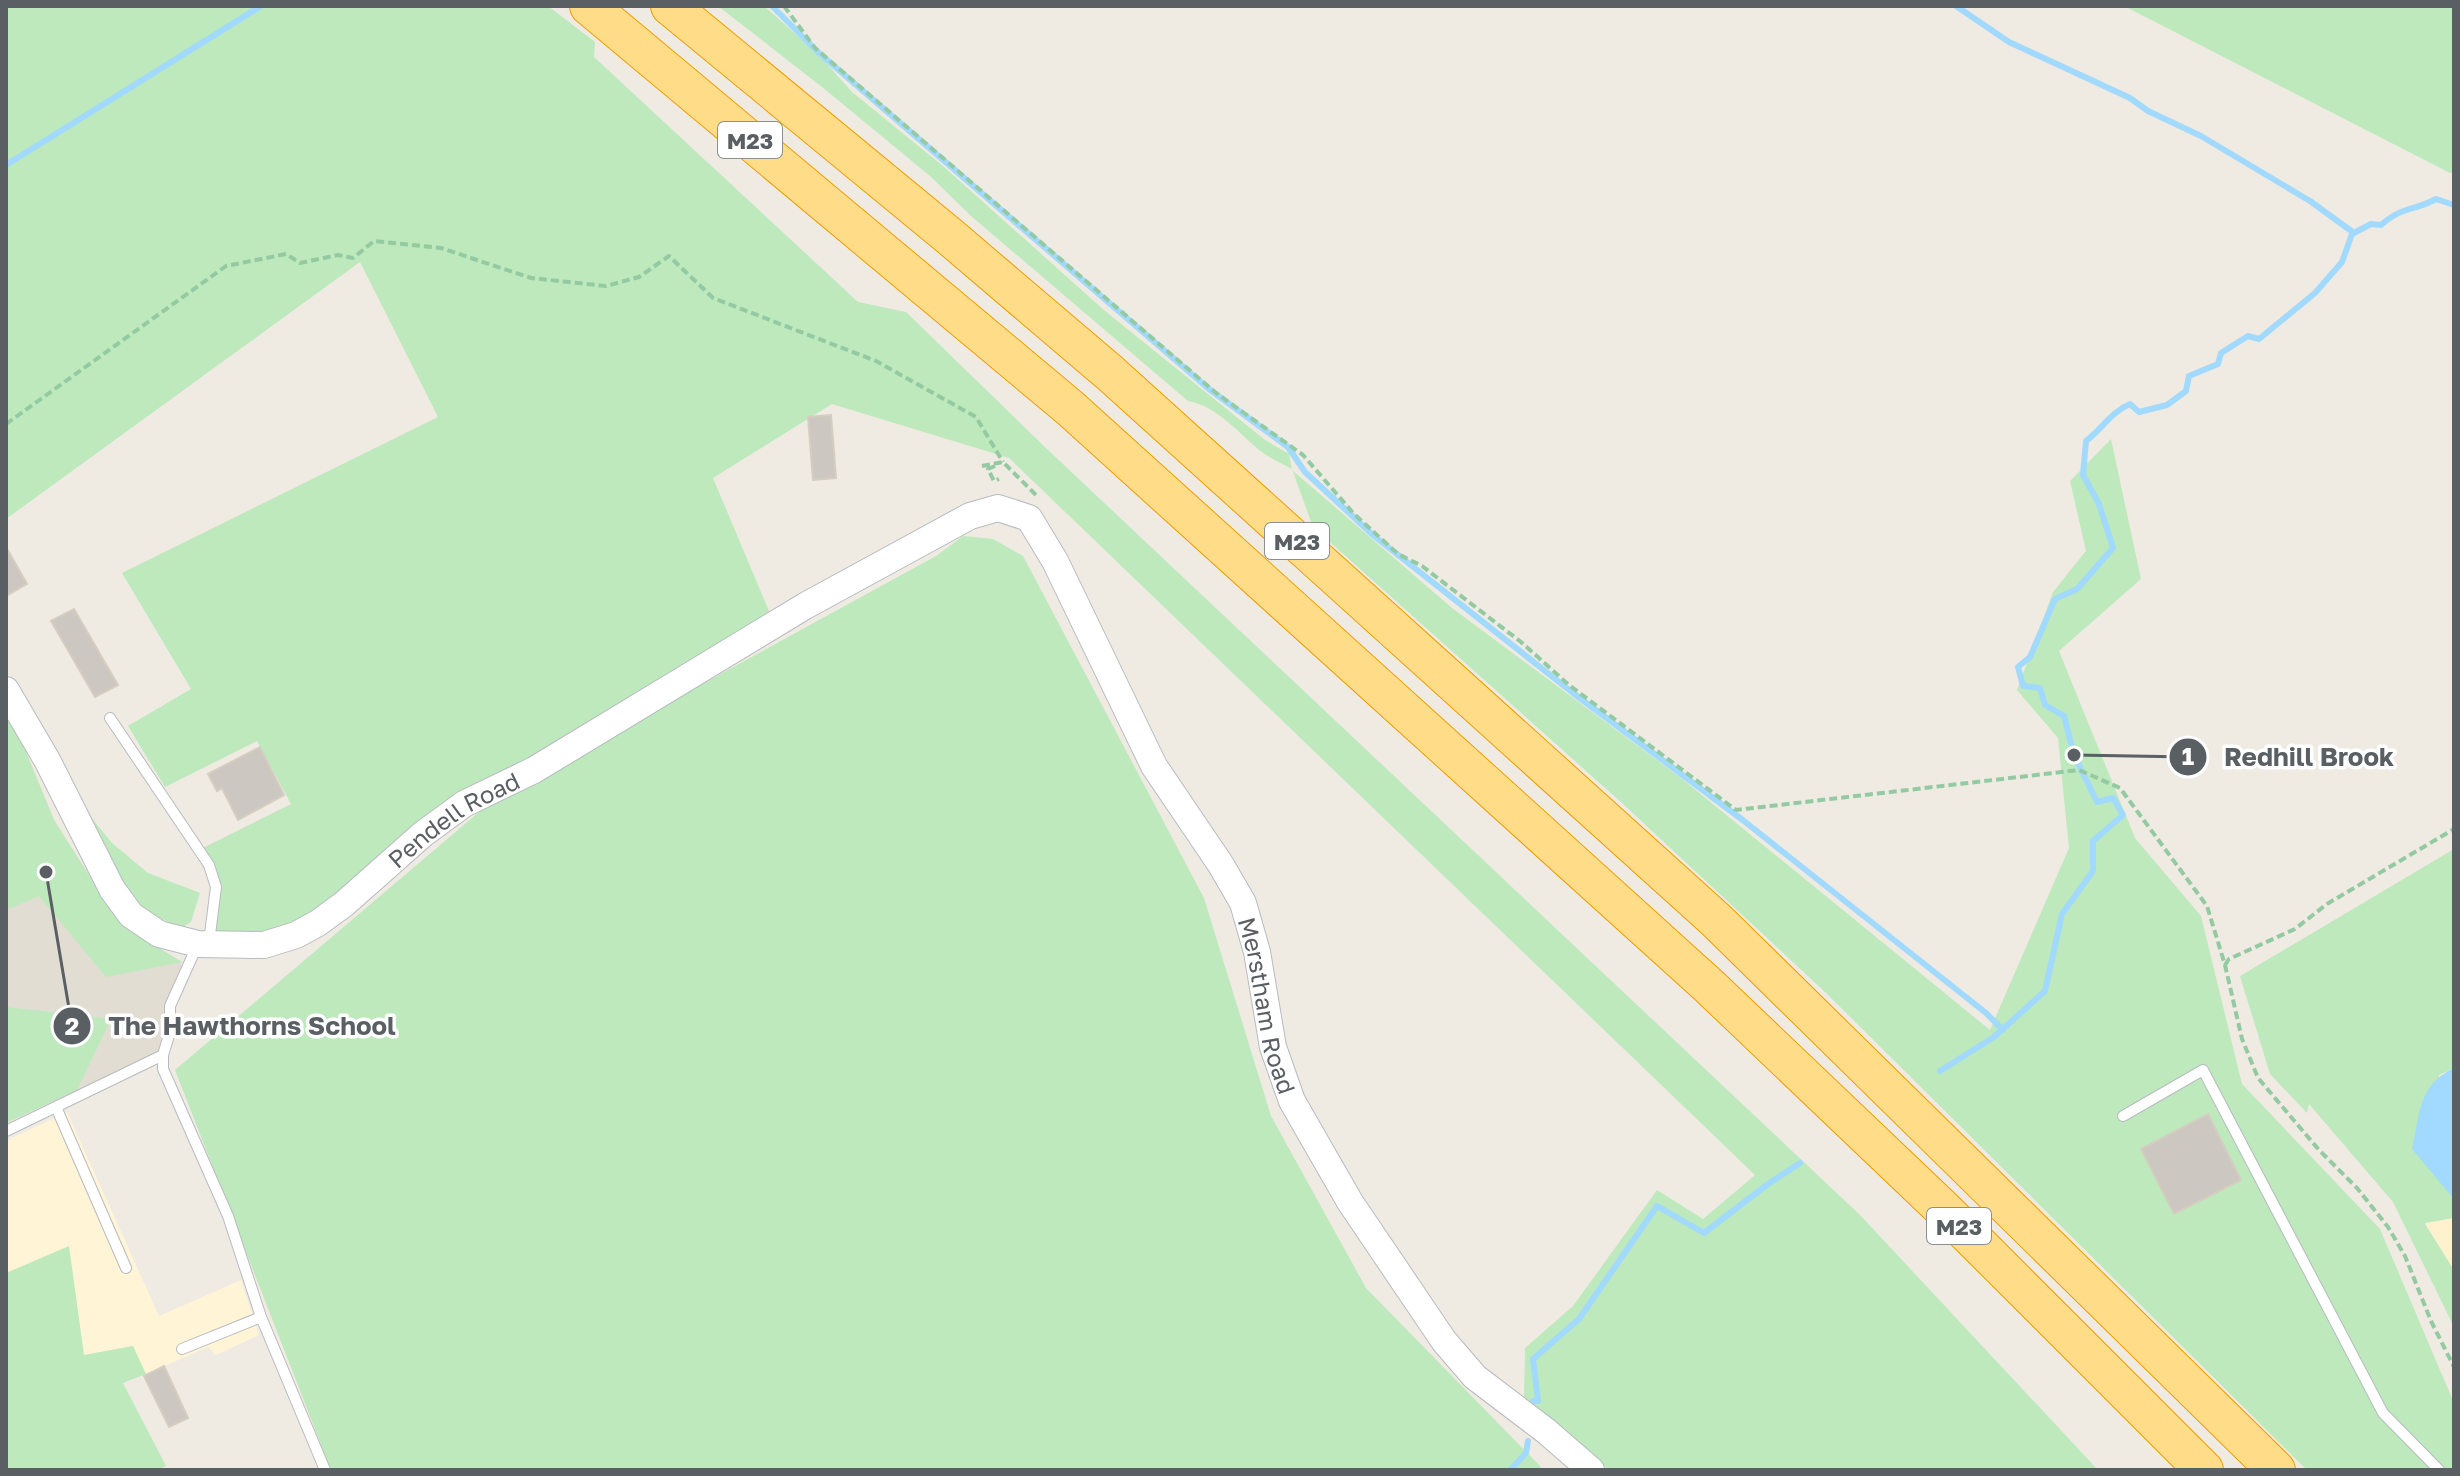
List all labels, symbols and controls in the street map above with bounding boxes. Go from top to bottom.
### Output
road number: M23 [718,122,782,158]
road number: M23 [1265,523,1329,559]
callout: Redhill Brook [2168,732,2410,782]
text: 1 [2182,741,2194,770]
text: Redhill Brook [2224,741,2394,772]
street label: Pendell Road [381,765,524,873]
street label: Merstham Road [1233,913,1303,1098]
callout: The Hawthorns School [52,1001,412,1051]
text: The Hawthorns School [108,1010,396,1041]
text: 2 [65,1011,79,1040]
road number: M23 [1927,1208,1991,1244]

